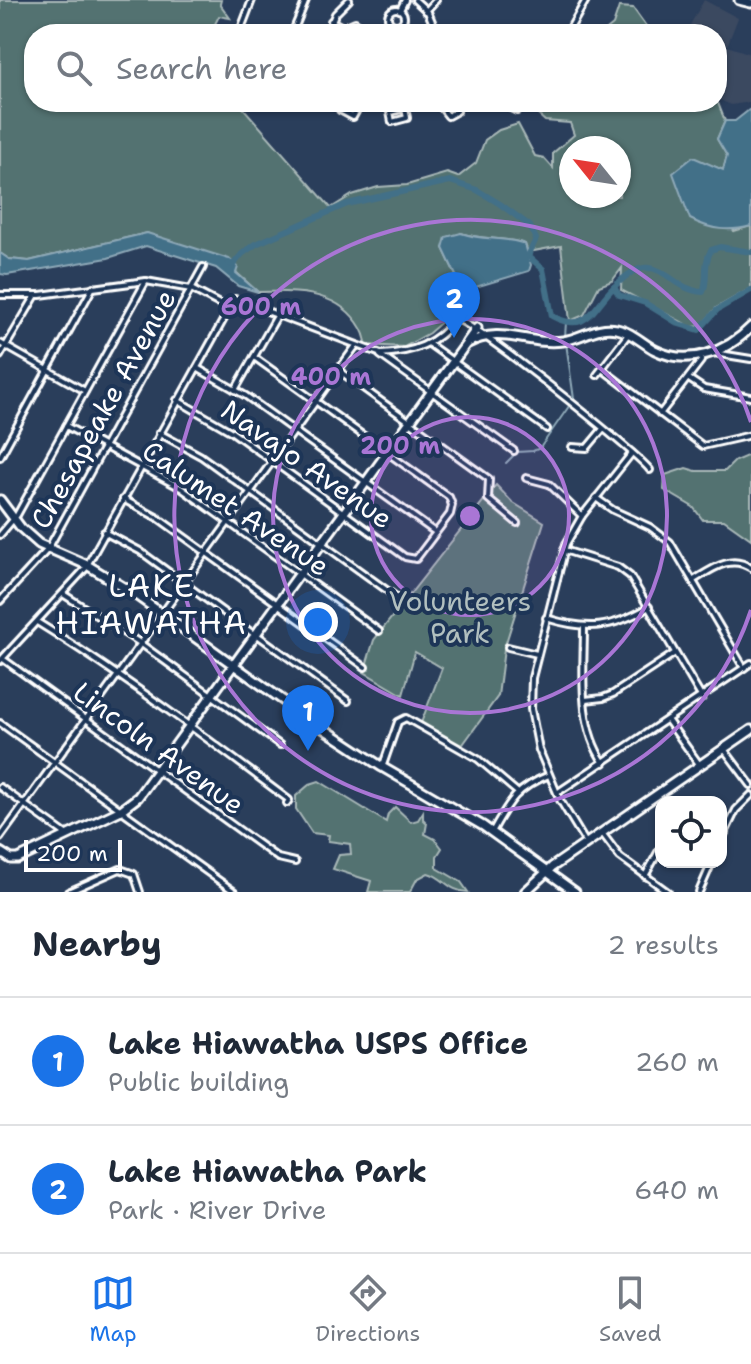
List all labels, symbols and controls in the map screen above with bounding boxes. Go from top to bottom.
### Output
search box [24,24,727,112]
icon: search [52,46,96,90]
text: Search here [116,48,287,89]
north arrow [559,136,631,208]
pin: 2 [428,272,480,338]
street label: Chesapeake Avenue [21,283,185,535]
text: 600 m [221,291,301,323]
text: 400 m [291,361,371,393]
street label: Navajo Avenue [214,391,400,537]
text: 200 m [360,430,440,462]
street label: Calumet Avenue [135,431,337,585]
centre of rings [456,502,484,530]
district label: LAKE HIAWATHA [56,564,248,644]
park label: Volunteers Park [389,582,531,652]
your location [298,602,338,642]
street label: Lincoln Avenue [66,673,252,823]
pin: 1 [282,685,334,751]
map controls [655,796,727,868]
button: locate [655,796,727,868]
scale bar [24,836,122,872]
text: 200 m [36,839,108,868]
text: Nearby [32,921,162,967]
text: 2 results [607,927,719,962]
text: Lake Hiawatha USPS Office [108,1023,528,1064]
text: 1 [52,1044,64,1079]
text: 260 m [635,1044,719,1079]
text: Public building [108,1064,289,1099]
text: Lake Hiawatha Park [108,1151,427,1192]
text: 2 [49,1172,67,1207]
text: 640 m [634,1172,719,1207]
text: Park · River Drive [108,1192,327,1227]
tab: Map [89,1271,137,1348]
tab: Directions [315,1271,420,1348]
tab: Saved [599,1271,662,1348]

